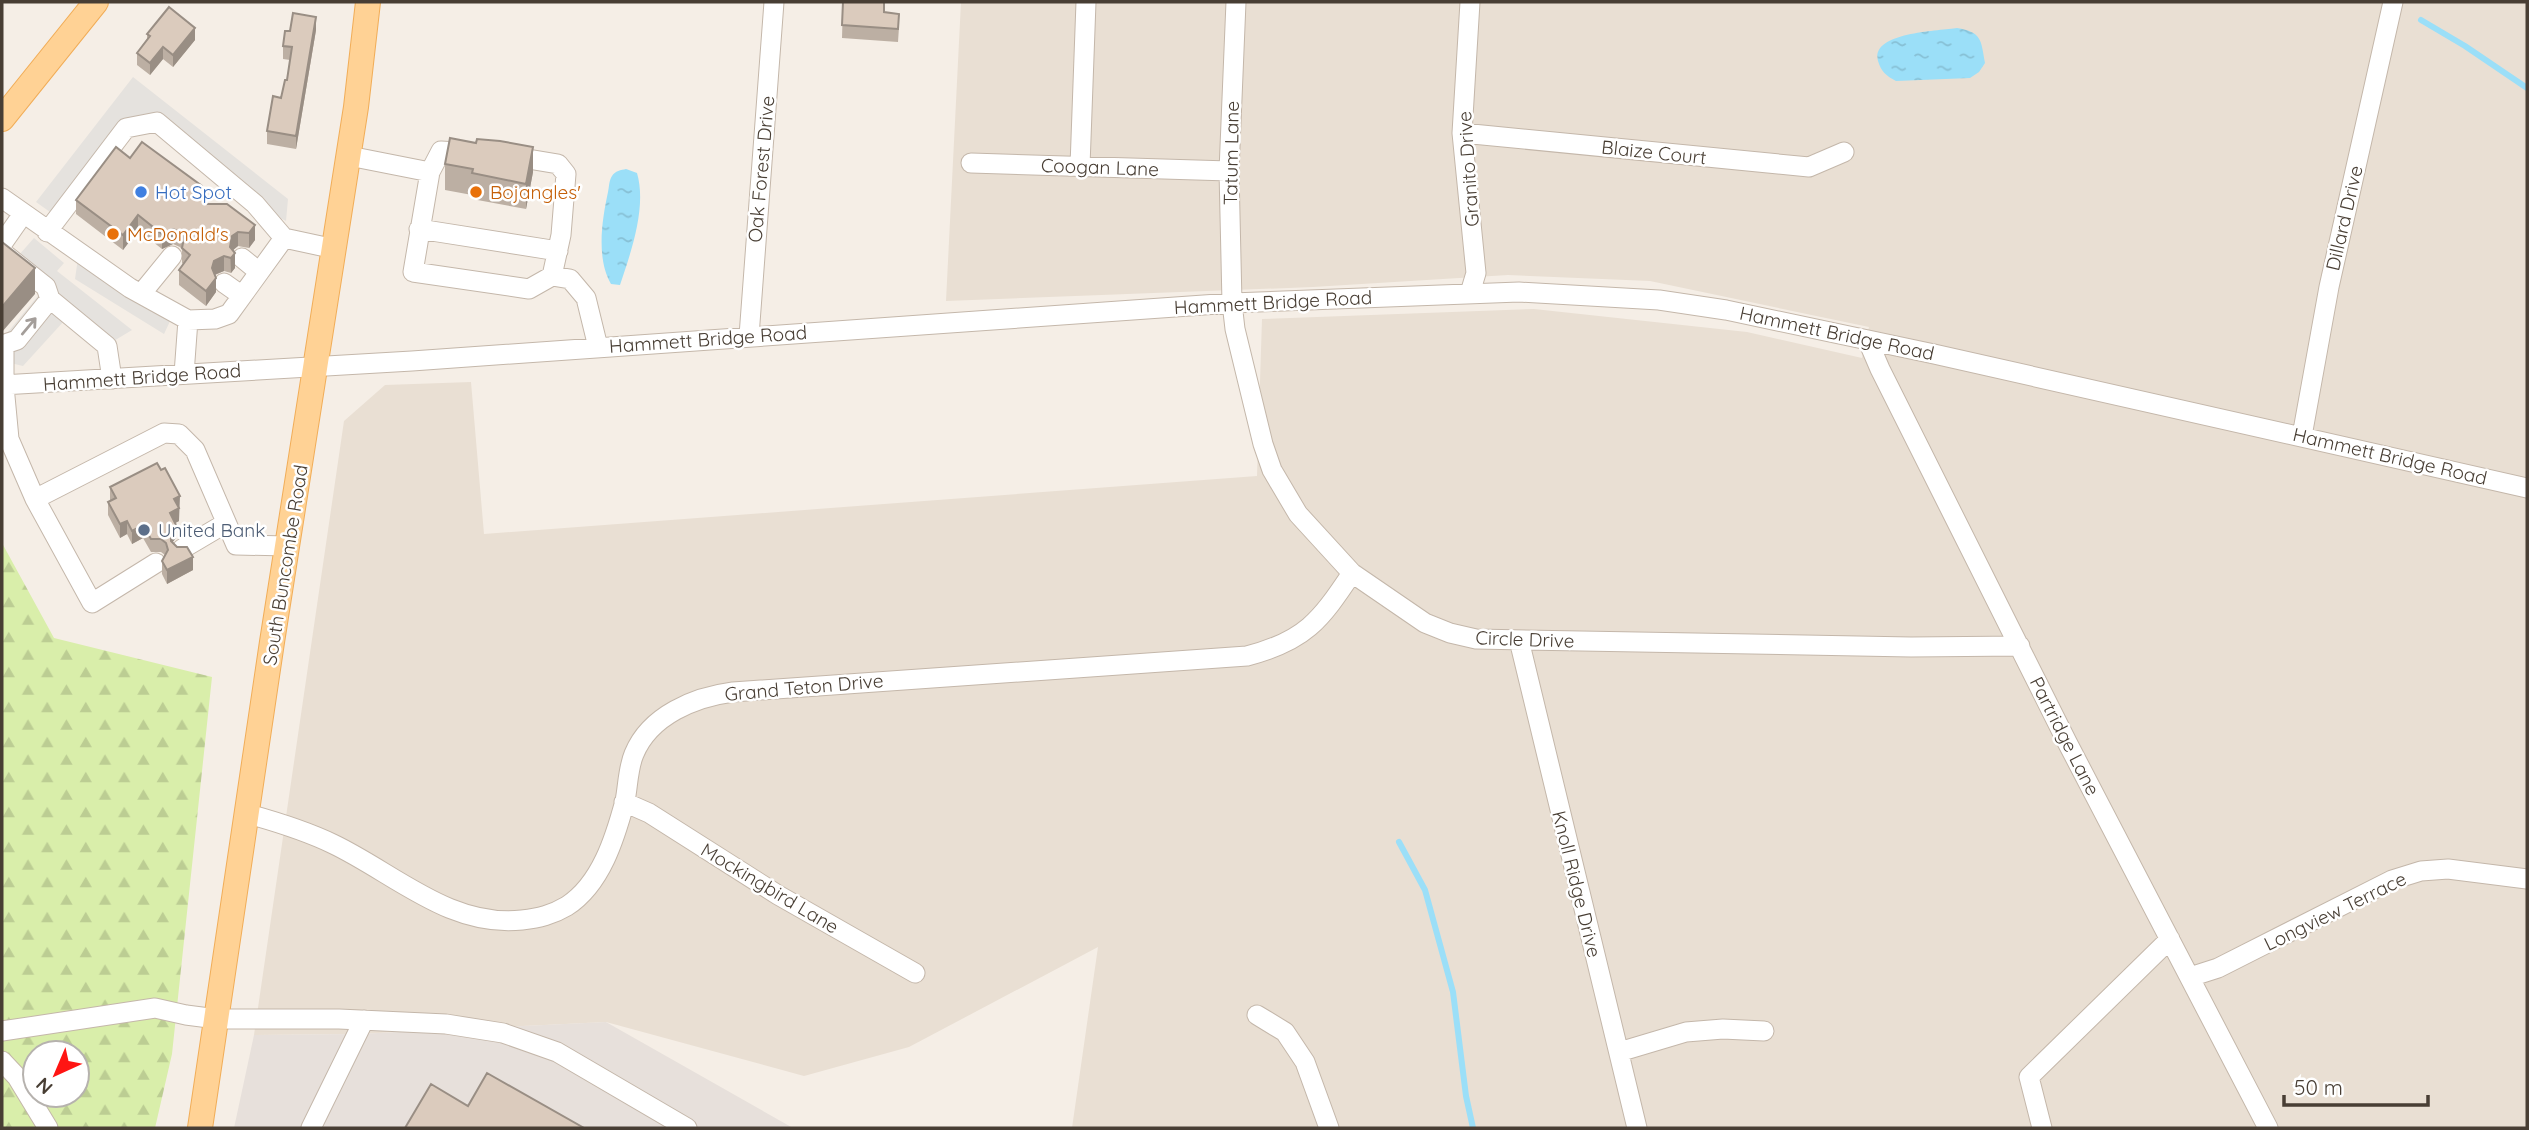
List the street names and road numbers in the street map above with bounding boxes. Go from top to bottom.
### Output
street label: Oak Forest Drive [743,95,779,243]
street label: Tatum Lane [1218,101,1244,205]
street label: Granito Drive [1452,110,1484,228]
street label: Blaize Court [1600,135,1708,169]
street label: Coogan Lane [1041,153,1159,181]
street label: Dillard Drive [2320,163,2368,273]
street label: Hammett Bridge Road [1173,285,1373,319]
street label: Hammett Bridge Road [1737,301,1937,365]
street label: Hammett Bridge Road [608,320,808,358]
street label: Hammett Bridge Road [42,358,242,396]
street label: Hammett Bridge Road [2291,422,2489,490]
street label: South Buncombe Road [257,463,313,667]
street label: Circle Drive [1475,625,1575,653]
street label: Grand Teton Drive [724,668,884,706]
street label: Partridge Lane [2025,673,2105,799]
street label: Knoll Ridge Drive [1547,808,1607,960]
street label: Mockingbird Lane [697,837,843,939]
street label: Longview Terrace [2260,866,2410,956]

